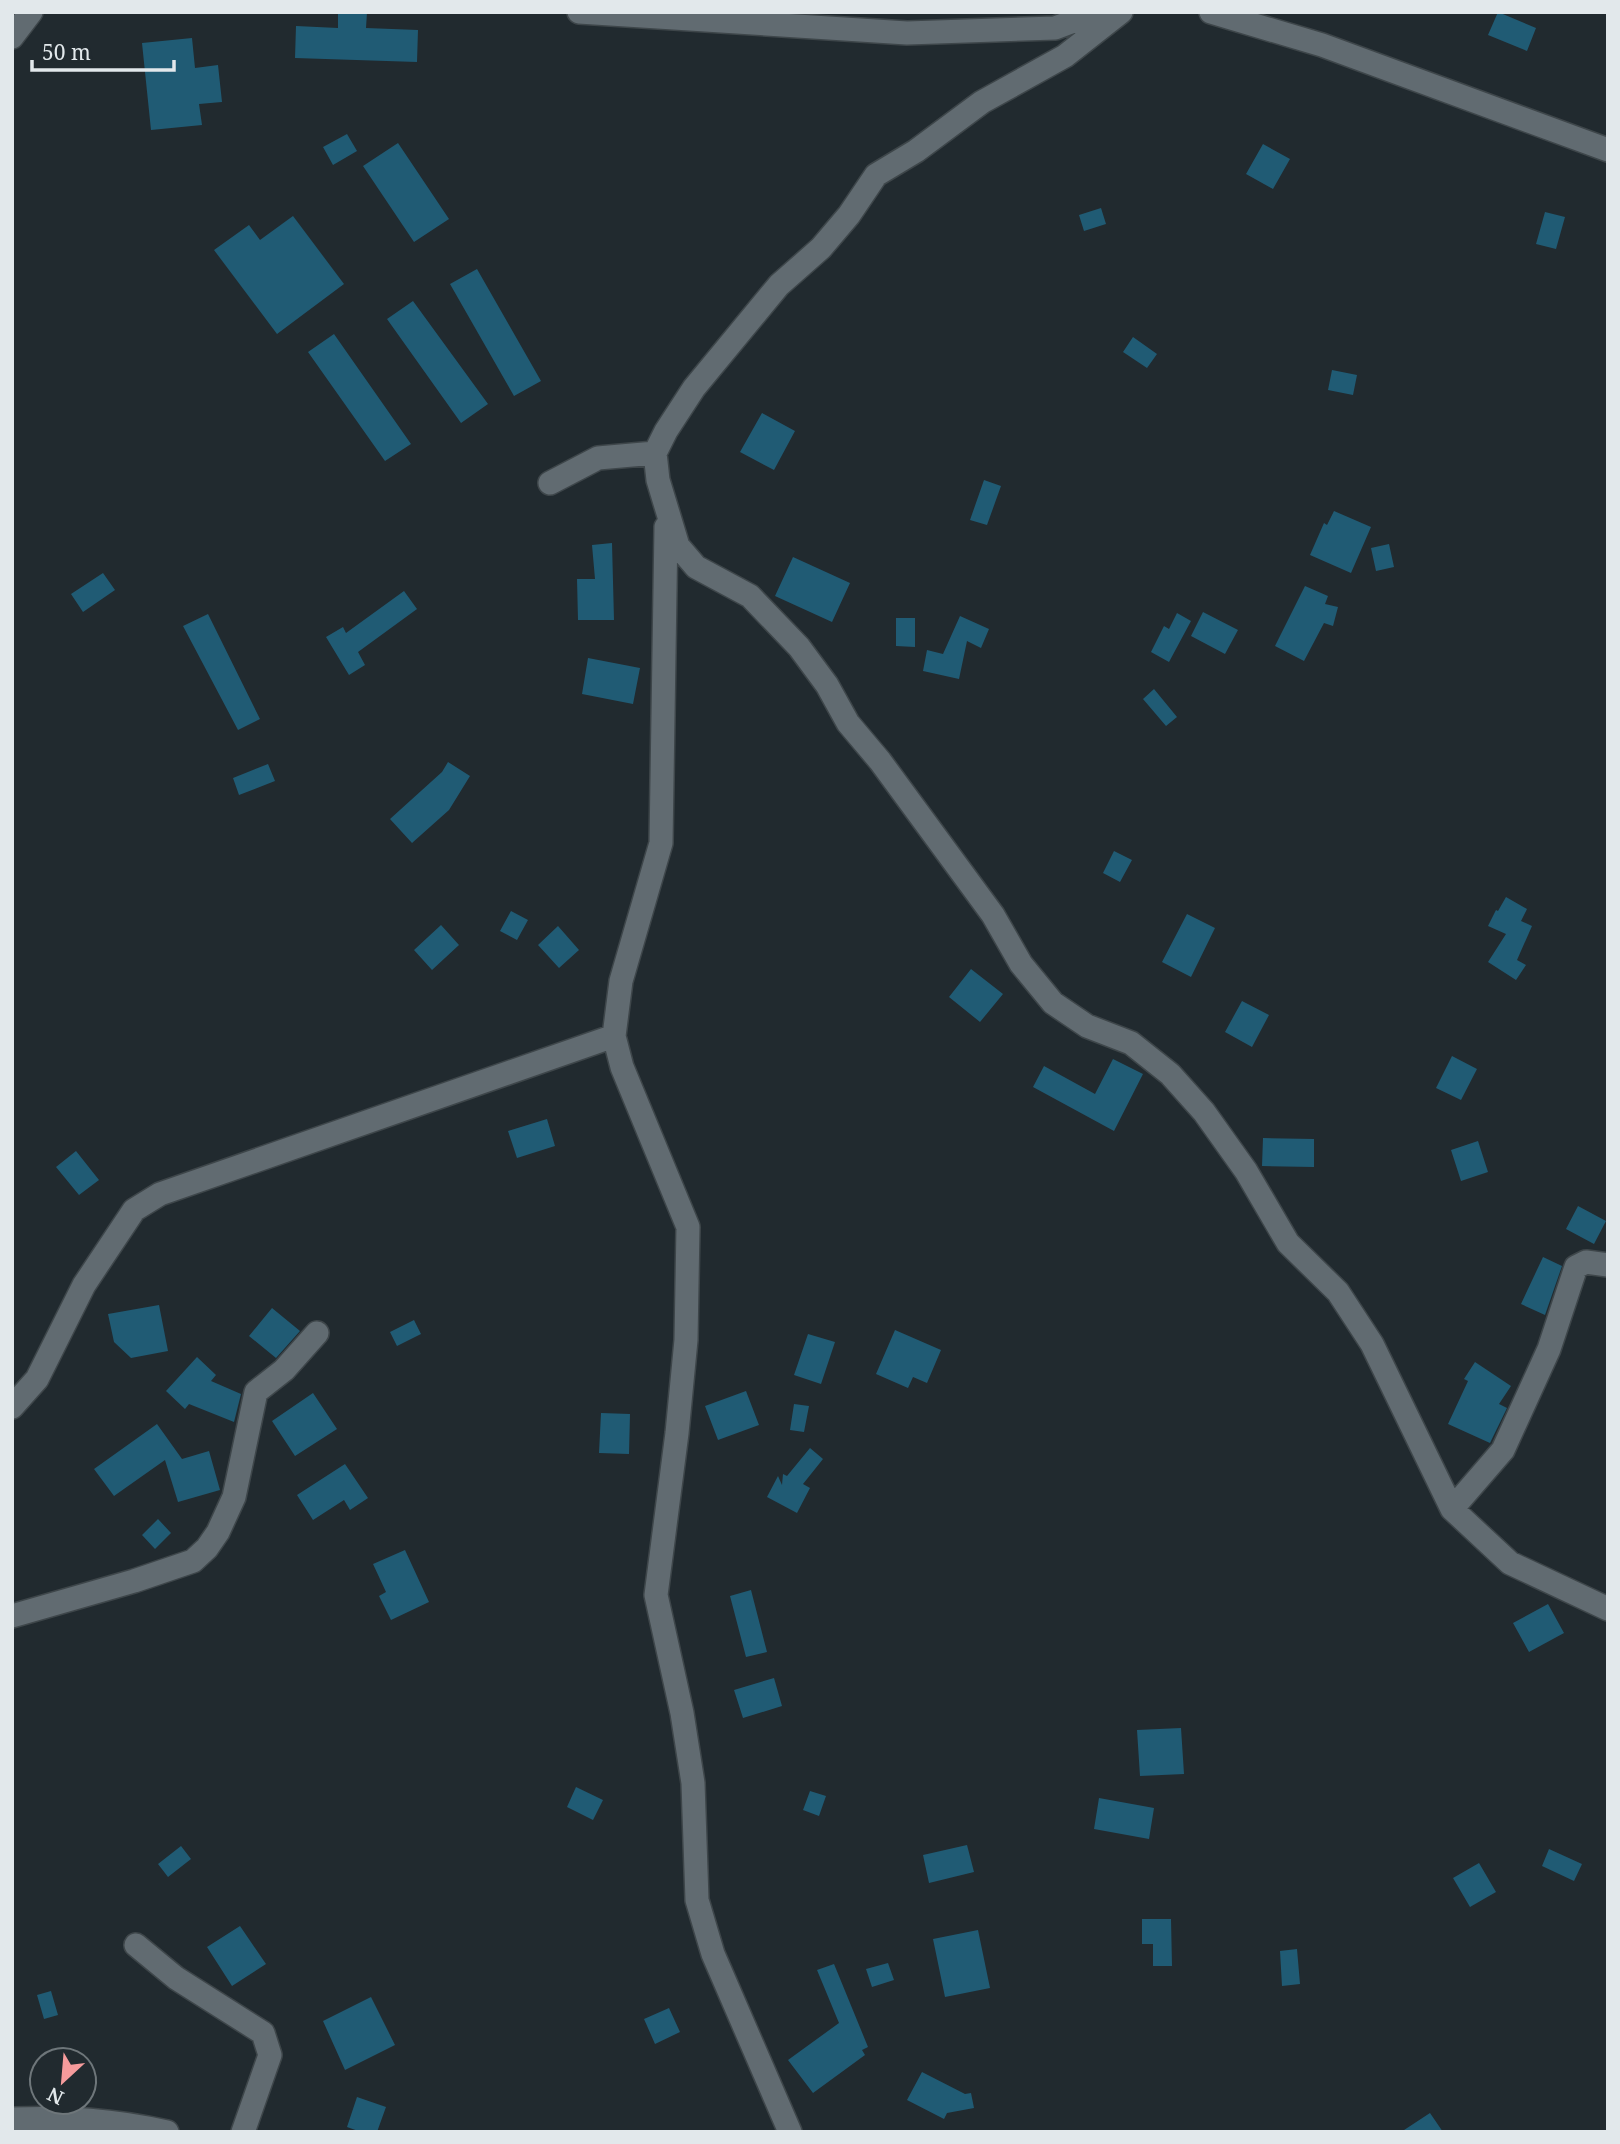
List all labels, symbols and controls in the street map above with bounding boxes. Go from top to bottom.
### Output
scale bar [32,28,173,72]
text: 50 m [42,38,91,66]
north arrow [28,2046,98,2116]
text: N [43,2081,68,2111]

